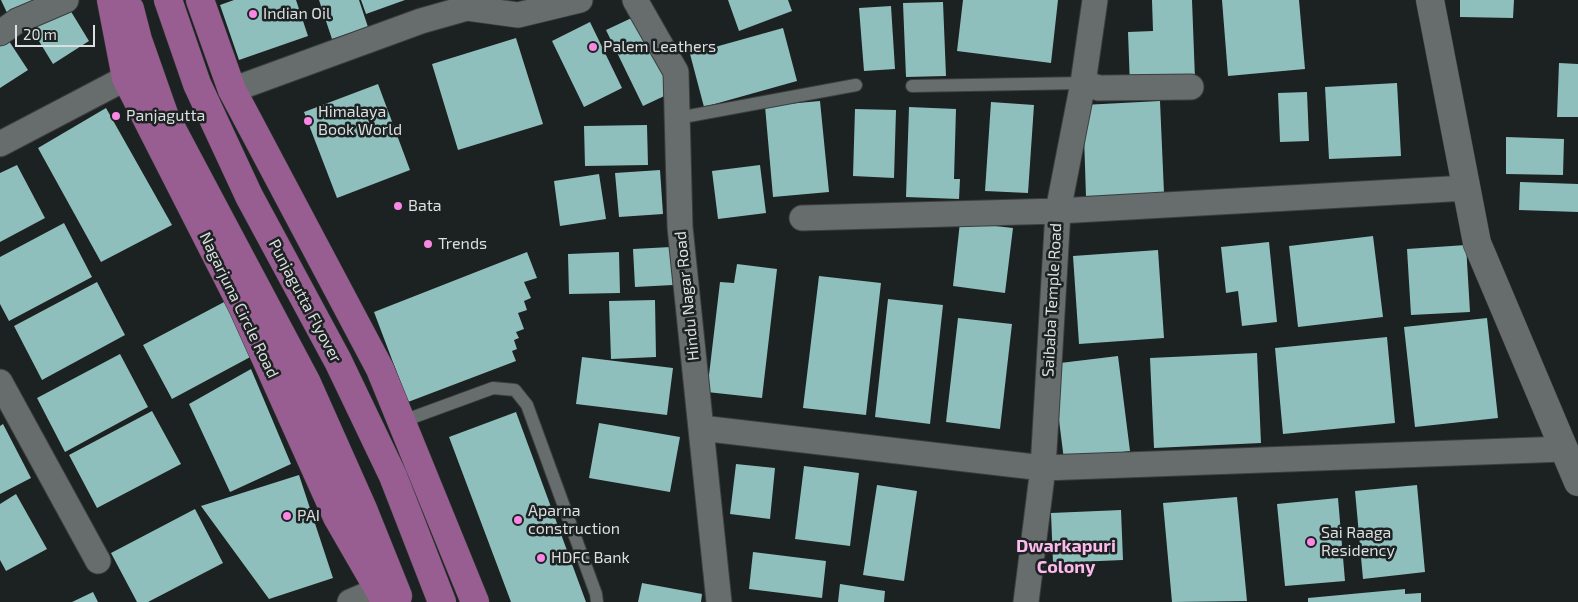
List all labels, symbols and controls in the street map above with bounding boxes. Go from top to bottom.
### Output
place label: Indian Oil [263,4,331,24]
marker: Indian Oil [247,8,259,20]
scale bar [18,15,98,47]
text: 20 m [23,25,57,43]
place label: Palem Leathers [603,37,716,57]
marker: Palem Leathers [587,41,599,53]
place label: Himalaya Book World [318,102,402,140]
place label: Panjagutta [126,106,205,126]
marker: Panjagutta [110,110,122,122]
marker: Himalaya Book World [302,115,314,127]
place label: Bata [408,196,442,216]
marker: Bata [392,200,404,212]
street label: Saibaba Temple Road [1038,222,1066,378]
street label: Nagarjuna Circle Road [195,229,283,381]
street label: Hindu Nagar Road [671,230,703,362]
place label: Trends [438,234,487,254]
street label: Punjagutta Flyover [264,236,346,366]
marker: Trends [422,238,434,250]
place label: Aparna construction [528,501,620,539]
place label: PAI [297,506,320,526]
marker: PAI [281,510,293,522]
marker: Aparna construction [512,514,524,526]
place label: Sai Raaga Residency [1321,523,1395,561]
district label: Dwarkapuri Colony [1016,535,1116,578]
marker: Sai Raaga Residency [1305,536,1317,548]
place label: HDFC Bank [551,548,630,568]
marker: HDFC Bank [535,552,547,564]

